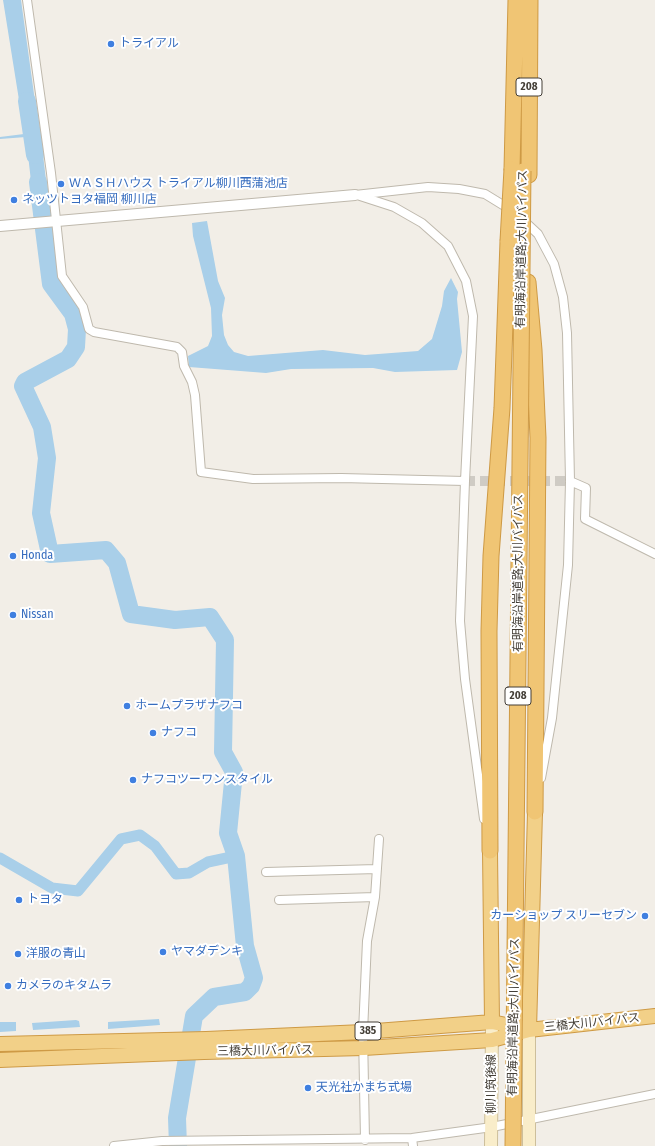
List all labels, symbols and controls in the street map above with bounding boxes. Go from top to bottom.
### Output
place label: トライアル [119,37,179,51]
marker: トライアル [106,39,116,49]
road number: 208 [516,78,542,96]
street label: 有明海沿岸道路;大川バイパス [513,170,531,328]
place label: ＷＡＳＨハウス トライアル柳川西蒲池店 [69,177,288,191]
marker: ＷＡＳＨハウス トライアル柳川西蒲池店 [56,179,66,189]
place label: ネッツトヨタ福岡 柳川店 [22,193,157,207]
marker: ネッツトヨタ福岡 柳川店 [9,195,19,205]
street label: 有明海沿岸道路;大川バイパス [512,494,526,652]
place label: Honda [21,549,53,563]
marker: Honda [8,551,18,561]
place label: Nissan [21,608,54,622]
marker: Nissan [8,610,18,620]
road number: 208 [505,687,531,705]
place label: ホームプラザナフコ [135,699,243,713]
marker: ホームプラザナフコ [122,701,132,711]
place label: ナフコ [161,726,197,740]
marker: ナフコ [148,728,158,738]
place label: ナフコツーワンスタイル [141,773,273,787]
marker: ナフコツーワンスタイル [128,775,138,785]
place label: トヨタ [27,893,63,907]
marker: トヨタ [14,895,24,905]
place label: カーショップ スリーセブン [490,909,637,923]
marker: カーショップ スリーセブン [640,911,650,921]
street label: 有明海沿岸道路;大川バイパス [505,938,523,1096]
place label: ヤマダデンキ [171,945,243,959]
place label: 洋服の青山 [26,947,86,961]
marker: ヤマダデンキ [158,947,168,957]
marker: 洋服の青山 [13,949,23,959]
place label: カメラのキタムラ [16,979,112,993]
marker: カメラのキタムラ [3,981,13,991]
street label: 三橋大川バイパス [544,1011,640,1035]
road number: 385 [355,1022,381,1040]
street label: 三橋大川バイパス [217,1043,313,1059]
street label: 柳川筑後線 [485,1054,499,1114]
place label: 天光社かまち式場 [316,1081,412,1095]
marker: 天光社かまち式場 [303,1083,313,1093]

